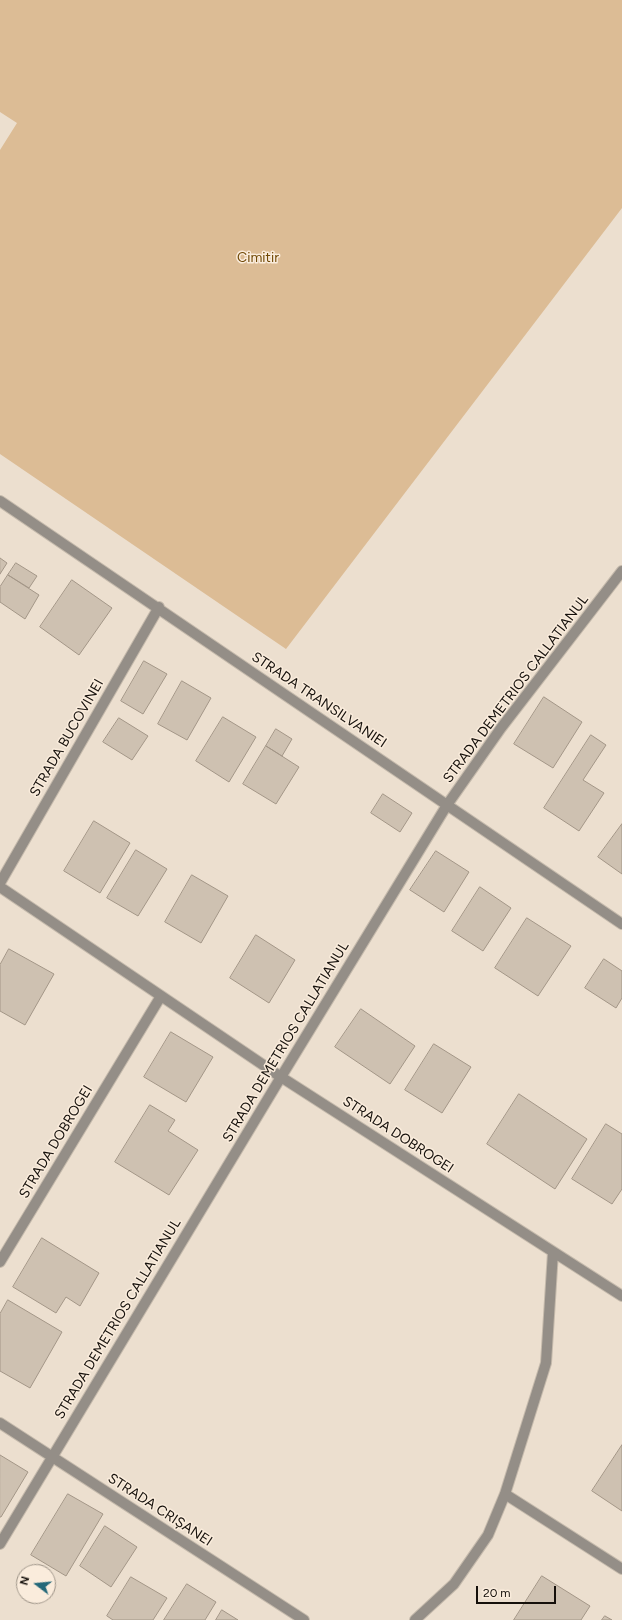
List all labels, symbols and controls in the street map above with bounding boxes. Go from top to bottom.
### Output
park label: Cimitir [237,250,279,266]
street label: STRADA DEMETRIOS CALLATIANUL [440,592,592,786]
street label: STRADA TRANSILVANIEI [248,649,390,751]
street label: STRADA BUCOVINEI [27,676,107,800]
street label: STRADA DEMETRIOS CALLATIANUL [219,939,353,1145]
street label: STRADA DOBROGEI [16,1083,96,1201]
street label: STRADA DOBROGEI [340,1093,456,1177]
street label: STRADA DEMETRIOS CALLATIANUL [51,1216,185,1422]
street label: STRADA CRIȘANEI [105,1470,215,1550]
north arrow [16,1564,56,1604]
text: N [18,1575,32,1587]
scale bar [478,1578,558,1604]
text: 20 m [483,1586,511,1600]

